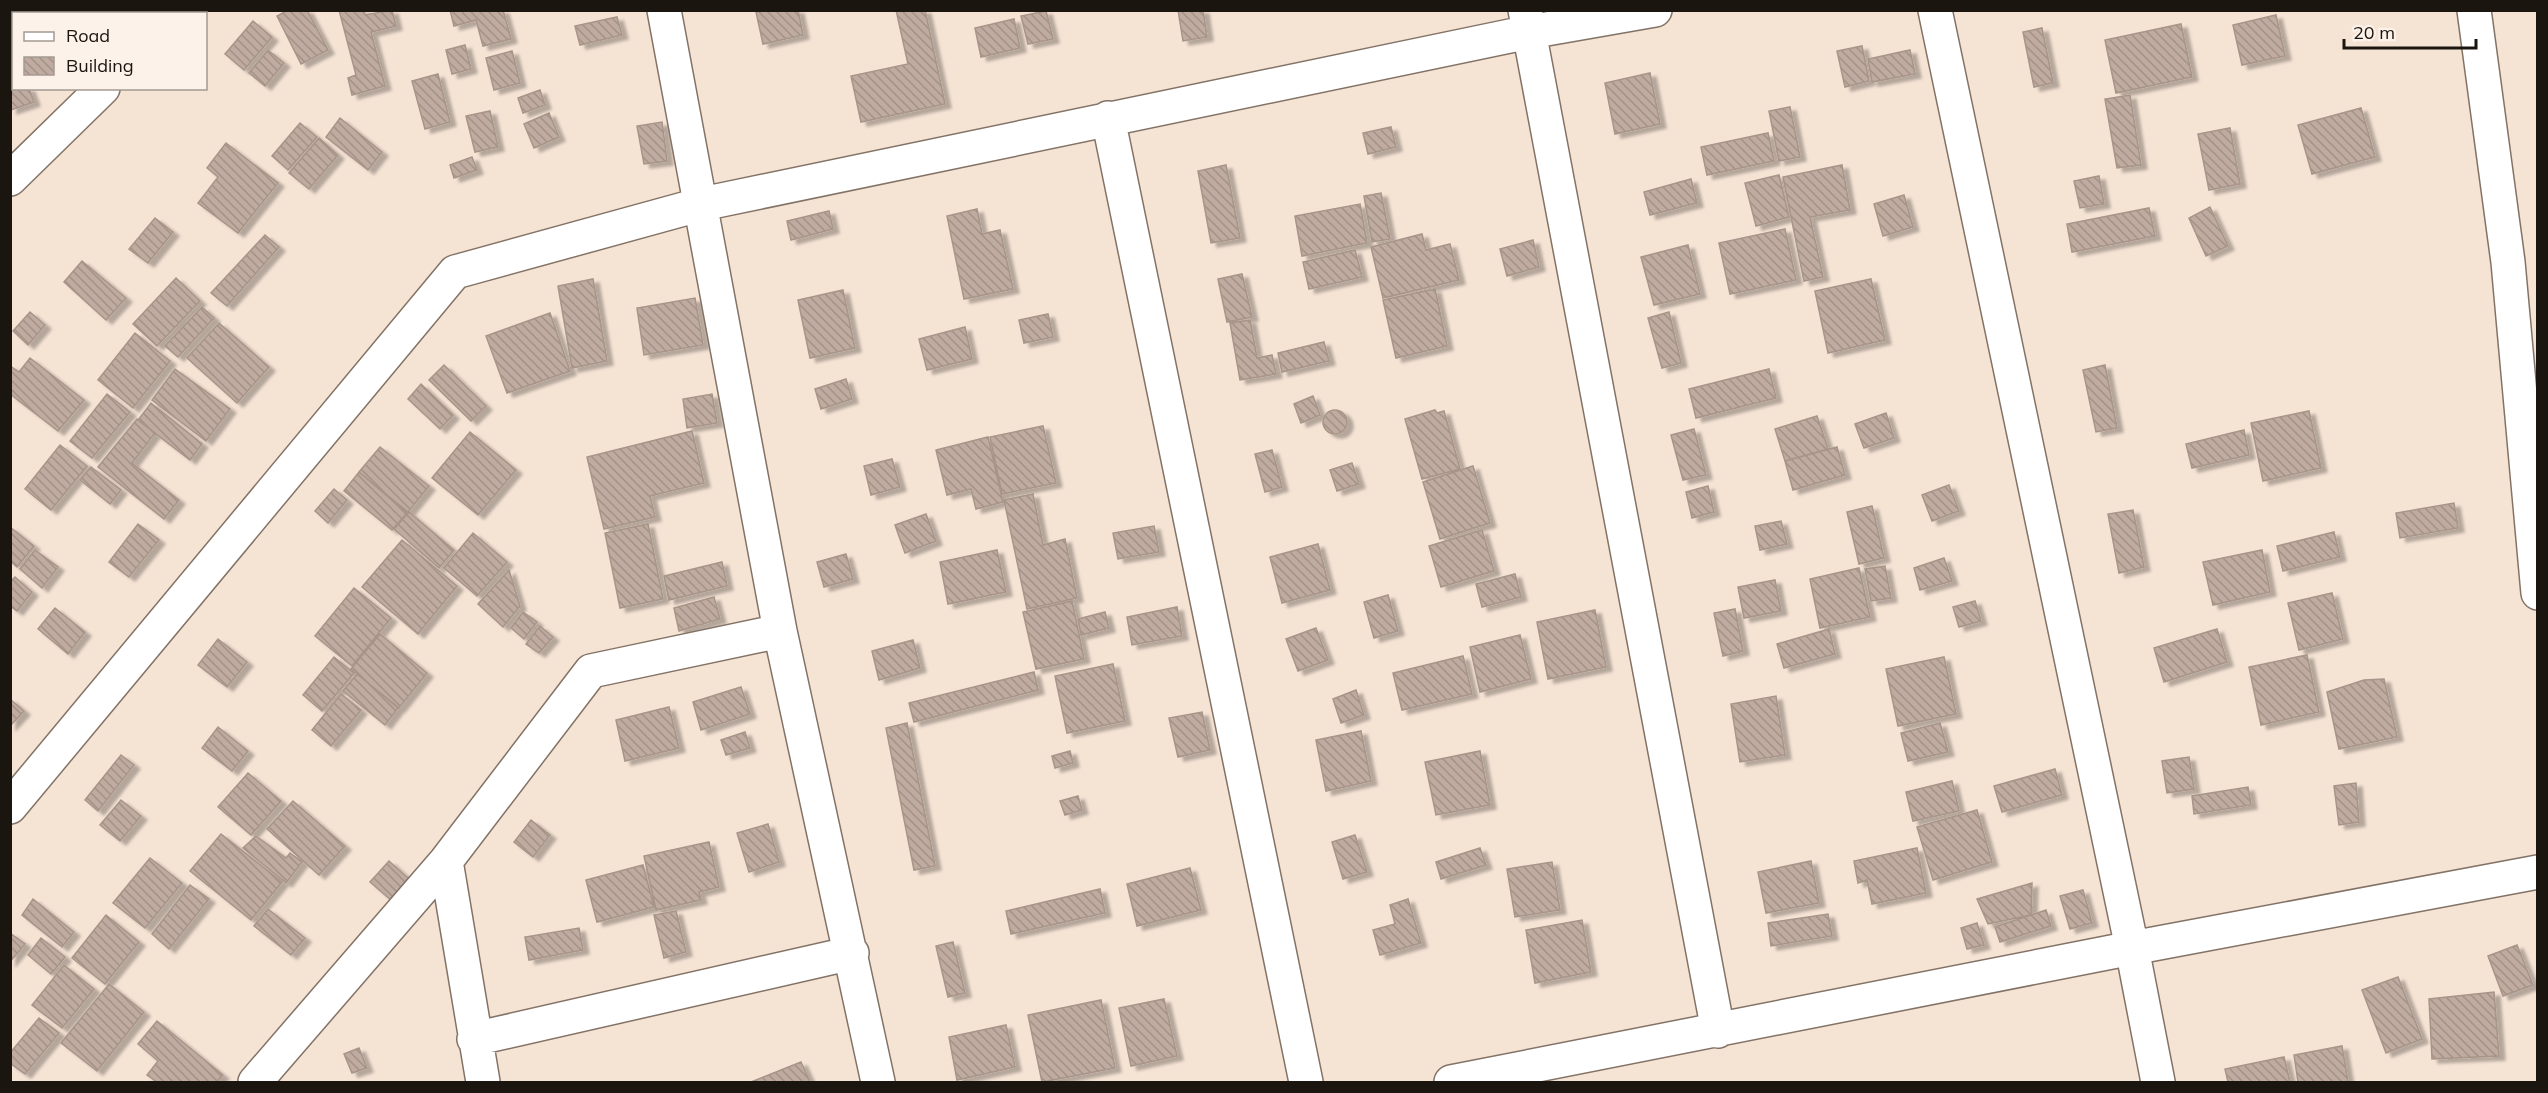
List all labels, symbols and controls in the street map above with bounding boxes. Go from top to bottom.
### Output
legend [12,12,207,90]
scale bar [2344,12,2476,50]
text: 20 m [2353,21,2395,44]
text: Road [66,24,110,47]
text: Building [66,54,134,77]

